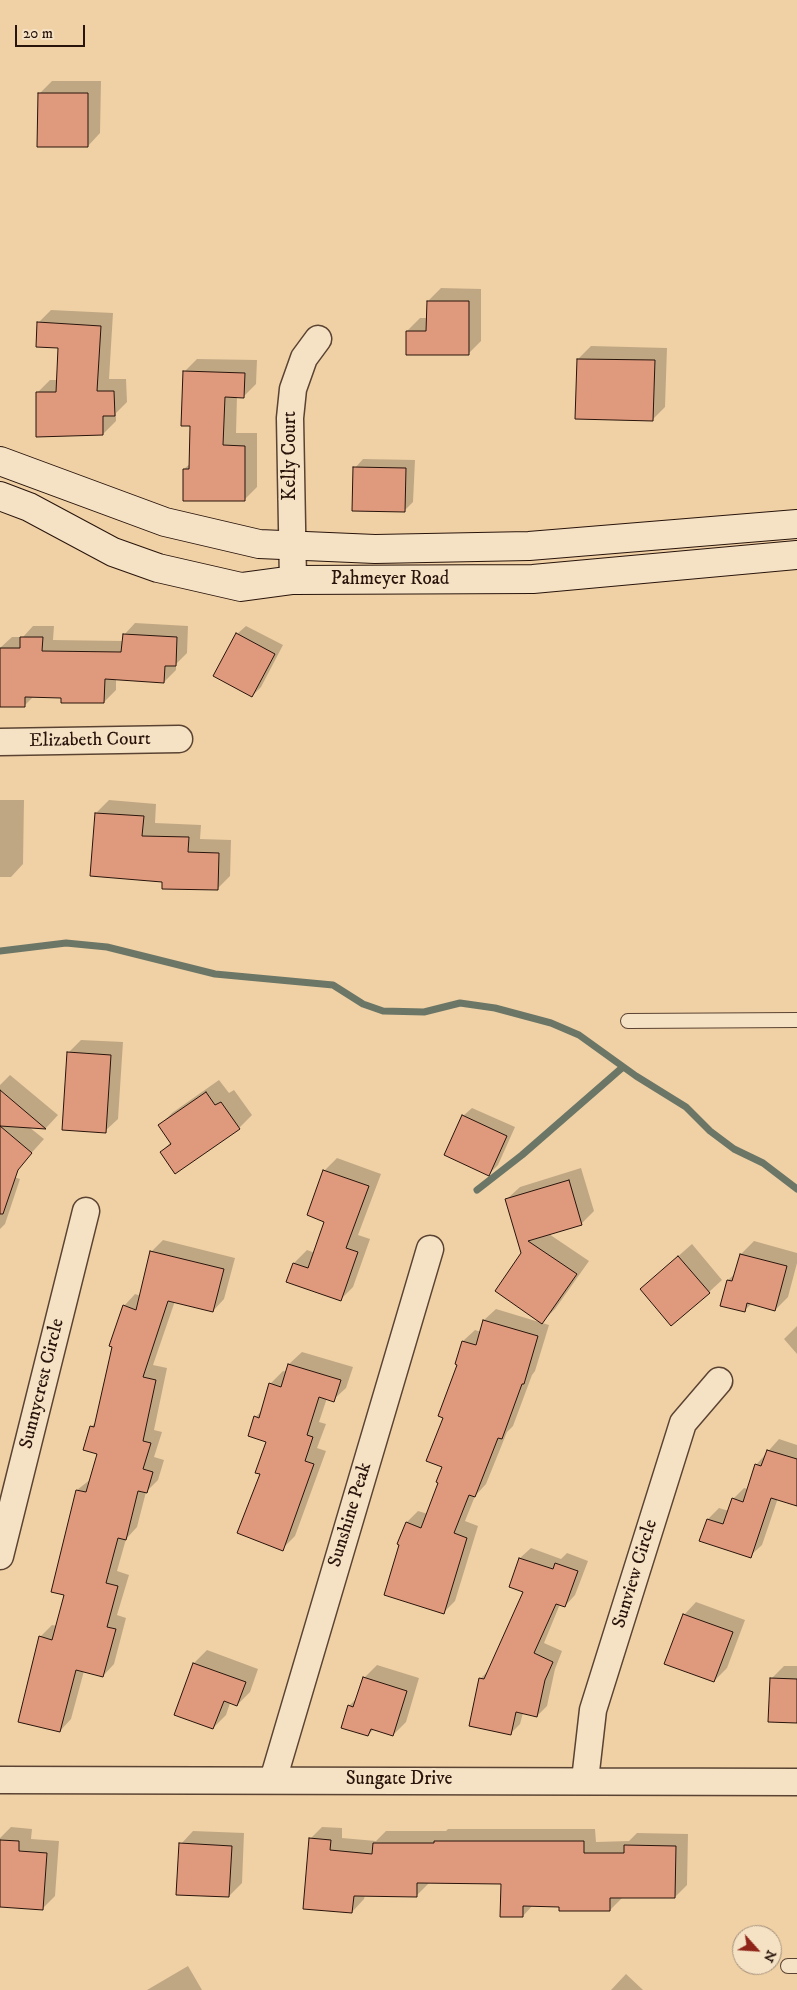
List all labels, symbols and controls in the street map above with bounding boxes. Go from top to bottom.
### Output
scale bar [18,15,88,47]
text: 20 m [23,24,53,43]
street label: Kelly Court [280,411,302,501]
street label: Pahmeyer Road [331,569,449,591]
street label: Elizabeth Court [29,729,151,753]
street label: Sunnycrest Circle [16,1316,70,1452]
street label: Sunshine Peak [324,1460,378,1570]
street label: Sunview Circle [609,1517,663,1631]
street label: Sungate Drive [346,1769,452,1791]
north arrow [732,1925,782,1975]
text: N [759,1947,780,1965]

